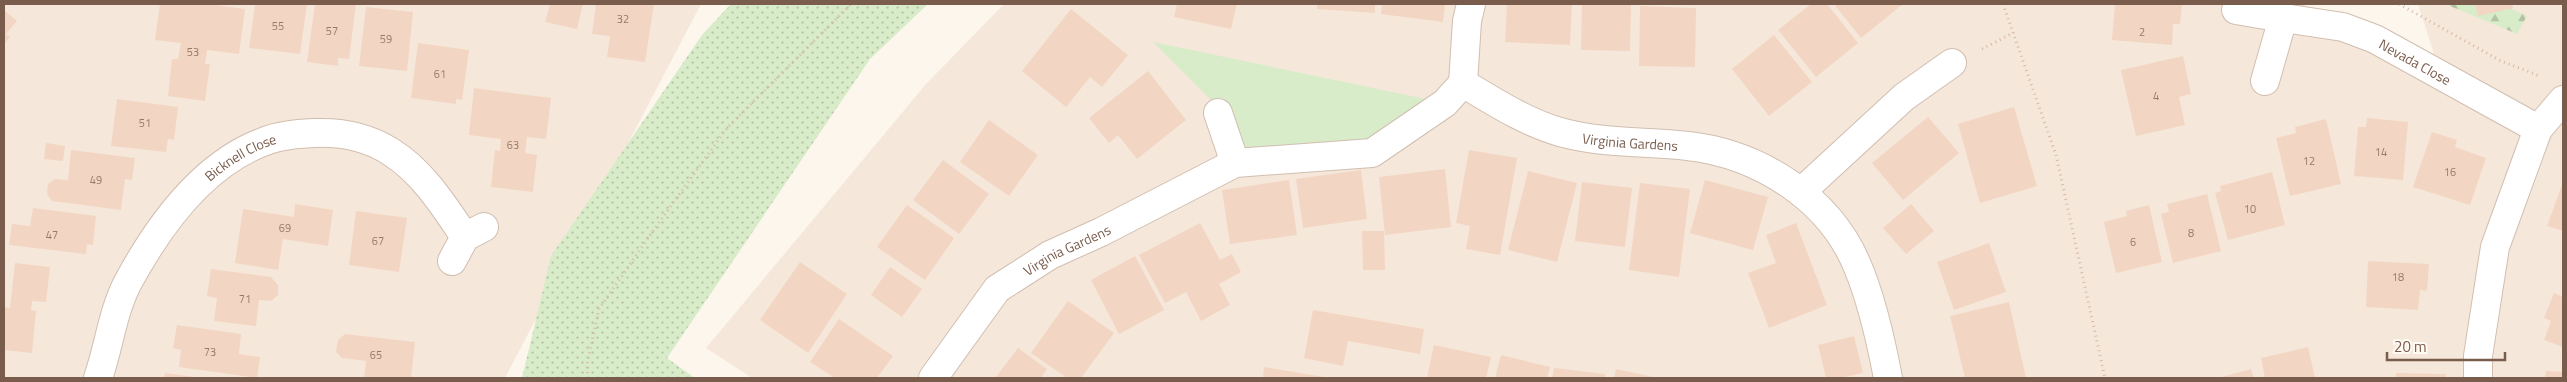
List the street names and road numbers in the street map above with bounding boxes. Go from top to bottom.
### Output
street label: Nevada Close [2376,33,2455,90]
street label: Virginia Gardens [1581,127,1679,155]
street label: Bicknell Close [199,128,278,186]
street label: Virginia Gardens [1019,218,1114,280]

